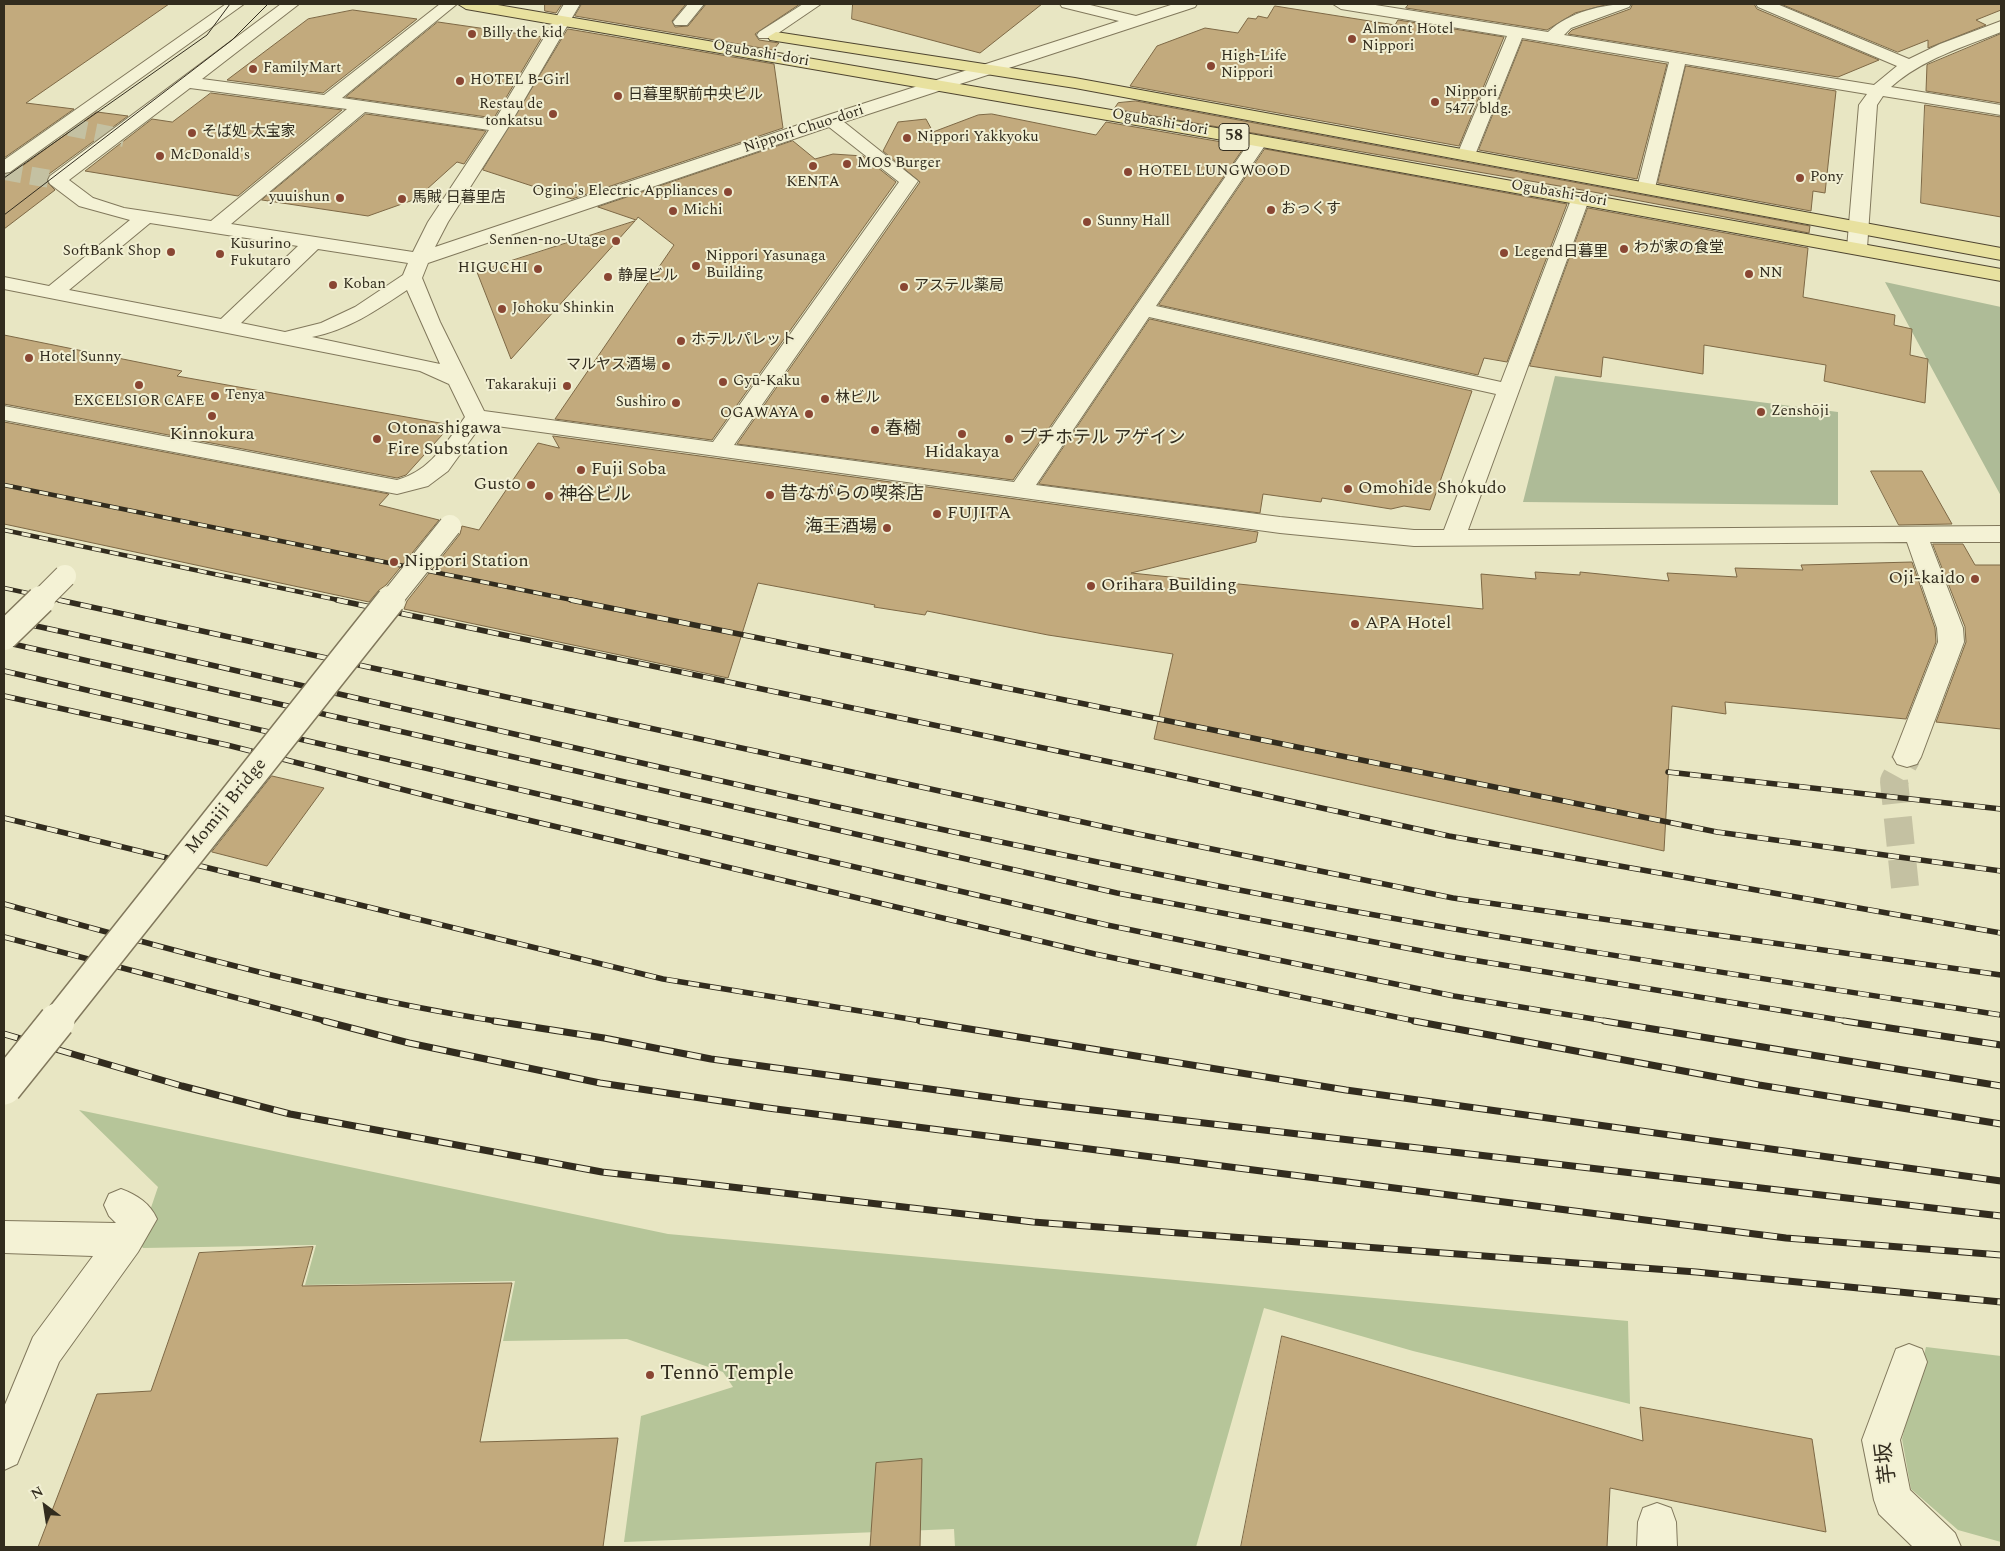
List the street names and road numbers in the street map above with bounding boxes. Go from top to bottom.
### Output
street label: Ogubashi-dori [712,37,810,71]
street label: Nippori Chuo-dori [742,102,866,158]
street label: Ogubashi-dori [1111,106,1209,140]
road number: 58 [1219,124,1249,150]
street label: Ogubashi-dori [1510,177,1608,211]
street label: Momiji Bridge [182,755,272,859]
street label: 芋坂 [1873,1441,1903,1485]

